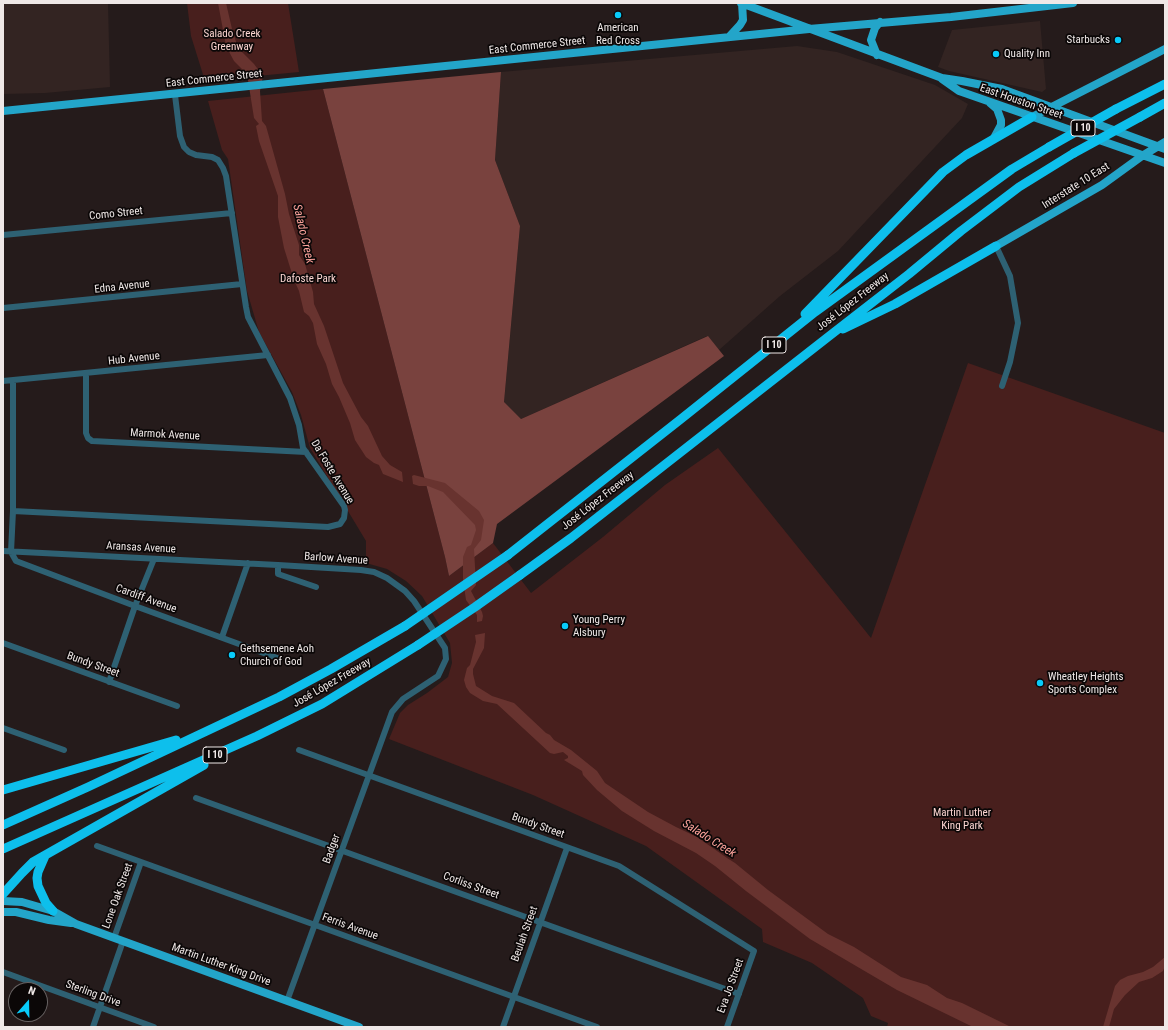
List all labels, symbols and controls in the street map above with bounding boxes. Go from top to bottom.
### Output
marker: American Red Cross [613,10,623,20]
place label: American Red Cross [596,21,640,47]
park label: Salado Creek Greenway [203,27,261,53]
place label: Starbucks [1067,33,1110,47]
street label: East Commerce Street [488,34,586,58]
marker: Starbucks [1113,35,1123,45]
place label: Quality Inn [1004,47,1050,61]
marker: Quality Inn [991,49,1001,59]
street label: East Commerce Street [165,67,263,91]
street label: East Houston Street [978,82,1064,122]
road number: I 10 [1071,120,1095,136]
street label: Interstate 10 East [1040,160,1112,212]
water label: Salado Creek [289,203,317,265]
street label: Como Street [89,205,143,223]
street label: José López Freeway [814,270,892,334]
park label: Dafoste Park [280,272,336,286]
street label: Edna Avenue [94,278,150,296]
road number: I 10 [762,337,786,353]
street label: Hub Avenue [108,350,160,368]
street label: Marmok Avenue [130,427,200,443]
street label: Da Foste Avenue [308,438,356,506]
street label: José López Freeway [559,469,637,533]
street label: Aransas Avenue [106,540,176,556]
street label: Barlow Avenue [304,550,368,568]
street label: Cardiff Avenue [114,582,178,616]
place label: Young Perry Alsbury [573,613,625,639]
marker: Young Perry Alsbury [560,621,570,631]
place label: Gethsemene Aoh Church of God [240,642,314,668]
street label: Bundy Street [65,649,121,681]
marker: Gethsemene Aoh Church of God [227,650,237,660]
street label: José López Freeway [291,655,373,711]
place label: Wheatley Heights Sports Complex [1048,670,1124,696]
marker: Wheatley Heights Sports Complex [1035,678,1045,688]
road number: I 10 [203,747,227,763]
park label: Martin Luther King Park [933,806,991,832]
street label: Bundy Street [510,810,566,842]
water label: Salado Creek [680,817,738,861]
street label: Badger [321,832,343,866]
street label: Lone Oak Street [100,861,136,931]
street label: Corliss Street [441,870,501,902]
street label: Beulah Street [509,905,541,963]
street label: Ferris Avenue [320,911,380,943]
street label: Martin Luther King Drive [170,941,272,989]
street label: Eva Jo Street [715,957,747,1015]
street label: Sterling Drive [64,978,122,1010]
north arrow [8,982,48,1022]
text: N [27,984,37,998]

